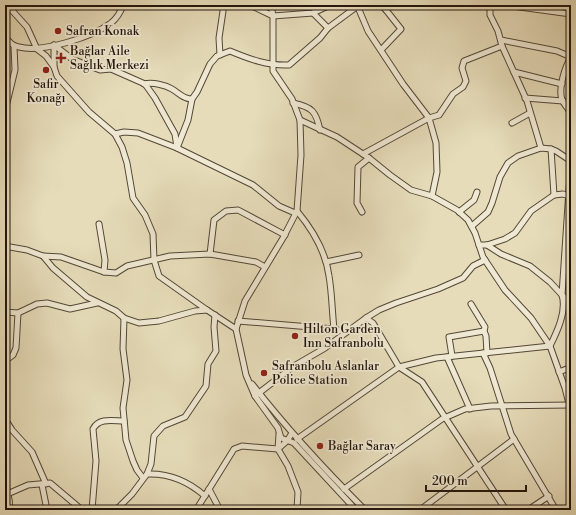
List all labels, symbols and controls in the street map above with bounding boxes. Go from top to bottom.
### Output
place label: Safran Konak [66,24,140,39]
marker: Safran Konak [53,26,63,36]
place label: Bağlar Aile Sağlık Merkezi [69,44,149,73]
marker: Bağlar Aile Sağlık Merkezi [55,52,67,64]
marker: Safir Konağı [41,65,51,75]
place label: Safir Konağı [27,77,65,106]
place label: Hilton Garden Inn Safranbolu [303,322,384,351]
marker: Hilton Garden Inn Safranbolu [290,331,300,341]
place label: Safranbolu Aslanlar Police Station [272,359,379,388]
marker: Safranbolu Aslanlar Police Station [259,368,269,378]
place label: Bağlar Saray [327,439,396,454]
marker: Bağlar Saray [315,441,325,451]
scale bar [426,467,526,493]
text: 200 m [432,474,468,489]

